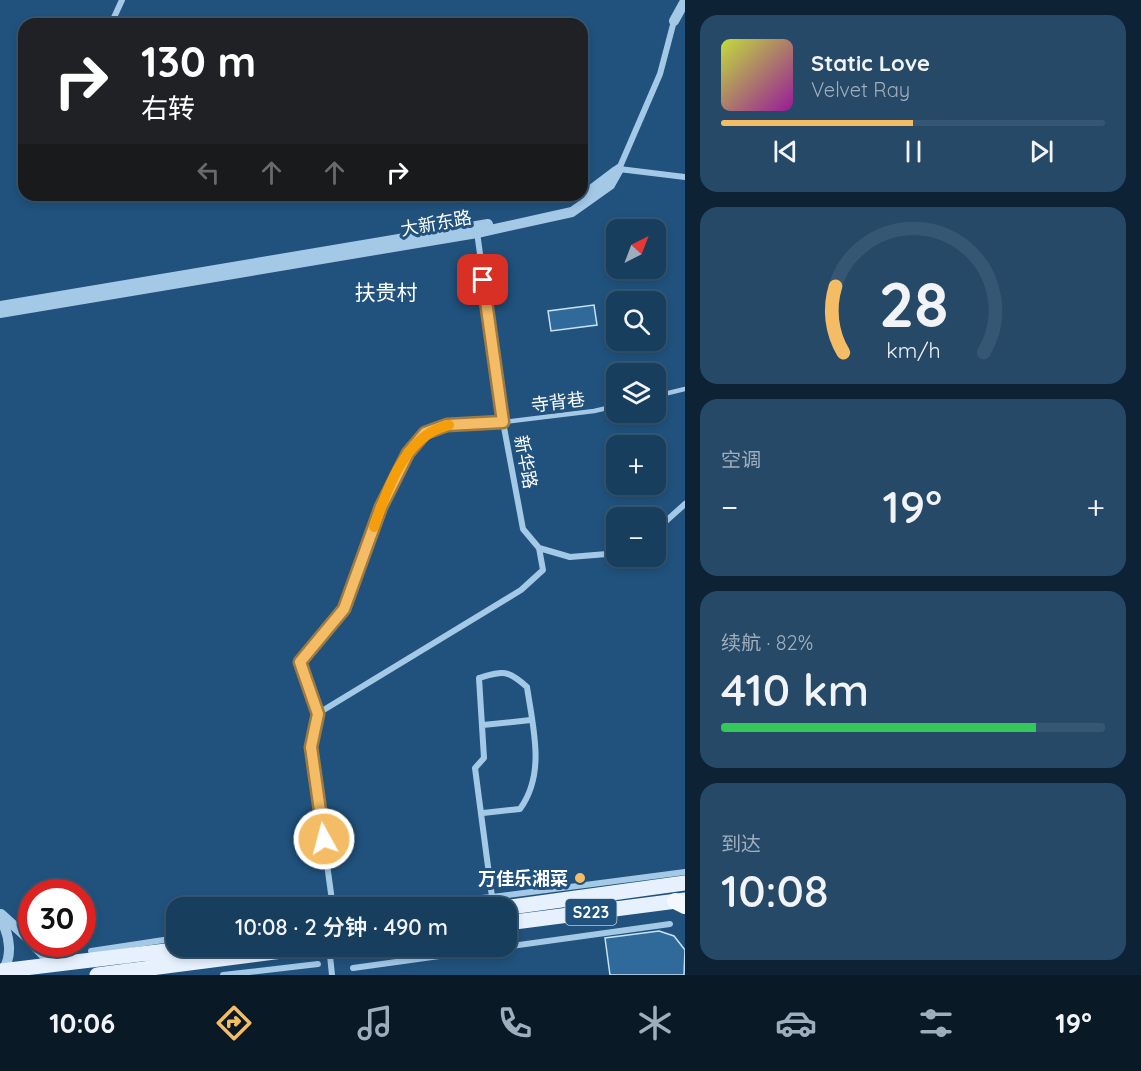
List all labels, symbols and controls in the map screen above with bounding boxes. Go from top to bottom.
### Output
text: 130 m [141,35,256,88]
icon: right [42,42,120,120]
text: Static Love [811,49,930,77]
text: Velvet Ray [811,77,910,102]
text: 右转 [141,91,195,125]
icon: previous [769,135,802,168]
icon: pause [897,135,930,168]
icon: next [1025,135,1058,168]
icon: left [192,156,225,189]
icon: ahead [255,156,288,189]
icon: ahead [318,156,351,189]
icon: right [381,156,414,189]
street label: 大新东路 [399,205,473,241]
north arrow [606,219,666,279]
map controls [606,219,666,567]
pin [457,254,508,305]
icon: arrive [466,263,499,296]
text: 28 [878,265,948,343]
district label: 扶贵村 [355,279,418,305]
button: search [606,291,666,351]
text: km/h [886,337,940,363]
button: layers [606,363,666,423]
street label: 寺背巷 [530,387,586,417]
street label: 新华路 [510,433,542,491]
button: + [606,435,666,495]
text: 空调 [721,447,761,472]
text: 19° [883,478,942,534]
text: − [721,486,738,527]
text: + [1086,486,1105,527]
button: − [606,507,666,567]
text: 续航 · 82% [721,630,813,655]
text: 410 km [721,661,869,717]
position arrow [292,807,356,871]
text: 到达 [721,831,761,856]
text: 10:08 [721,862,828,918]
place label: 万佳乐湘菜 [478,867,568,890]
marker: 万佳乐湘菜 [573,871,587,885]
speed limit sign: 30 [18,879,96,957]
road number: S223 [566,899,616,925]
text: 10:08 · 2 分钟 · 490 m [235,913,448,941]
icon: directions [213,1002,255,1044]
icon: music [354,1002,396,1044]
icon: phone [494,1002,536,1044]
icon: climate [634,1002,676,1044]
icon: car [775,1002,817,1044]
icon: filters [915,1002,957,1044]
text: 10:06 [49,1006,115,1040]
text: 19° [1055,1006,1092,1040]

